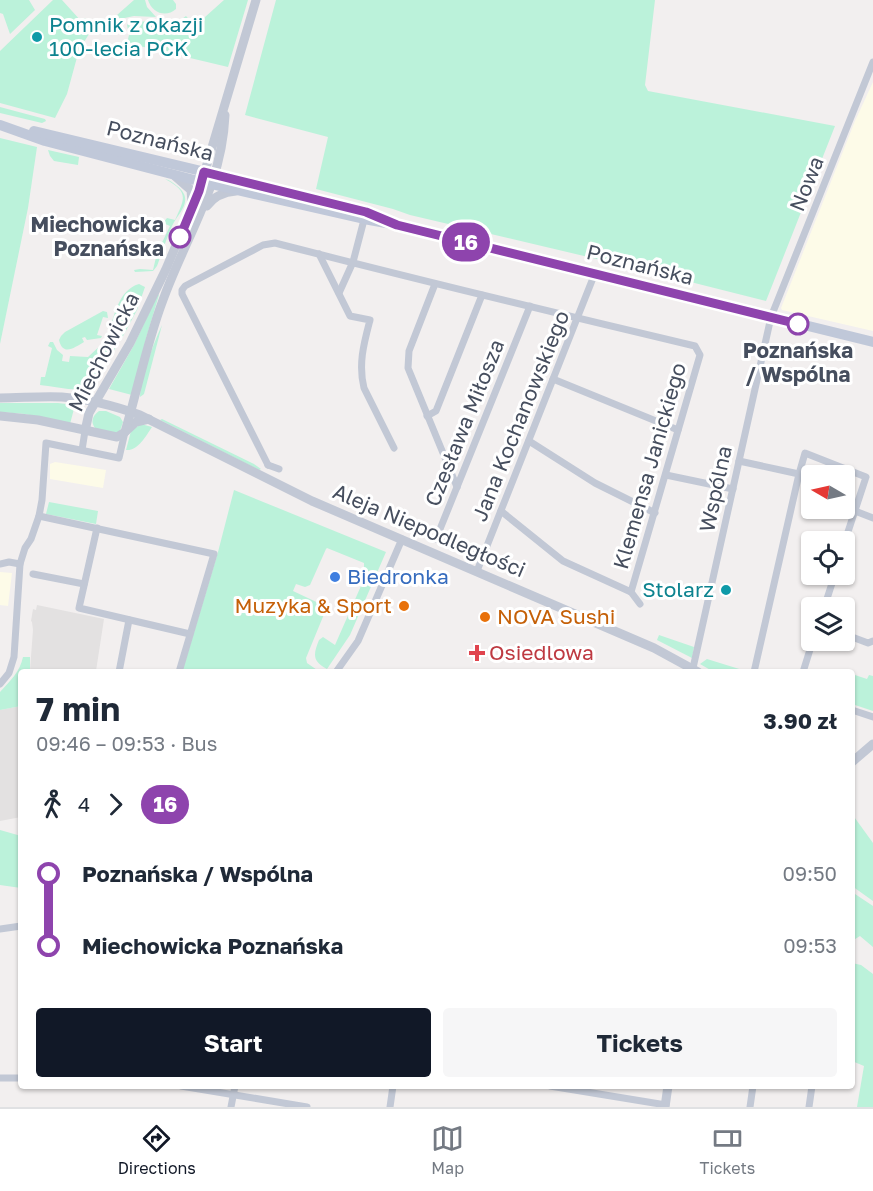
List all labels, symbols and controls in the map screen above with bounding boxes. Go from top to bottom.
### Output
place label: Pomnik z okazji 100-lecia PCK [49,11,203,61]
marker: Pomnik z okazji 100-lecia PCK [30,30,44,44]
street label: Poznańska [104,114,216,166]
street label: Nowa [783,152,829,215]
place label: Miechowicka Poznańska [30,211,164,261]
line badge: 16 [439,222,493,262]
marker: Miechowicka Poznańska [169,226,191,248]
text: 16 [454,229,478,255]
street label: Poznańska [584,238,696,290]
street label: Miechowicka [62,288,144,415]
street label: Jana Kochanowskiego [466,306,574,525]
marker: Poznańska / Wspólna [787,313,809,335]
street label: Czesława Miłosza [419,335,509,510]
place label: Poznańska / Wspólna [743,337,853,387]
street label: Klemensa Janickiego [607,359,691,572]
street label: Wspólna [693,443,737,534]
north arrow [801,465,855,519]
map controls [801,465,855,651]
street label: Aleja Niepodległości [329,478,530,582]
button: locate [801,531,855,585]
place label: Biedronka [347,563,449,589]
marker: Biedronka [328,570,342,584]
place label: Stolarz [642,576,714,602]
marker: Stolarz [719,583,733,597]
place label: Muzyka & Sport [235,592,392,618]
button: layers [801,597,855,651]
marker: Muzyka & Sport [397,599,411,613]
place label: NOVA Sushi [497,603,615,629]
marker: NOVA Sushi [478,610,492,624]
place label: Osiedlowa [489,639,594,665]
marker: Osiedlowa [470,646,484,660]
text: 7 min [36,689,120,728]
text: 3.90 zł [763,707,837,734]
text: 09:46 – 09:53 · Bus [36,731,217,755]
icon: walk [36,788,69,821]
icon: forward [99,788,132,821]
text: 16 [153,791,177,817]
text: 4 [78,792,90,816]
text: Poznańska / Wspólna [82,860,313,887]
text: 09:50 [783,861,837,885]
text: Miechowicka Poznańska [82,932,343,959]
text: 09:53 [783,933,837,957]
button: Start [36,1008,431,1077]
button: Tickets [443,1008,837,1077]
tab: Directions [118,1122,196,1178]
tab: Map [431,1122,464,1178]
tab: Tickets [700,1122,755,1178]

